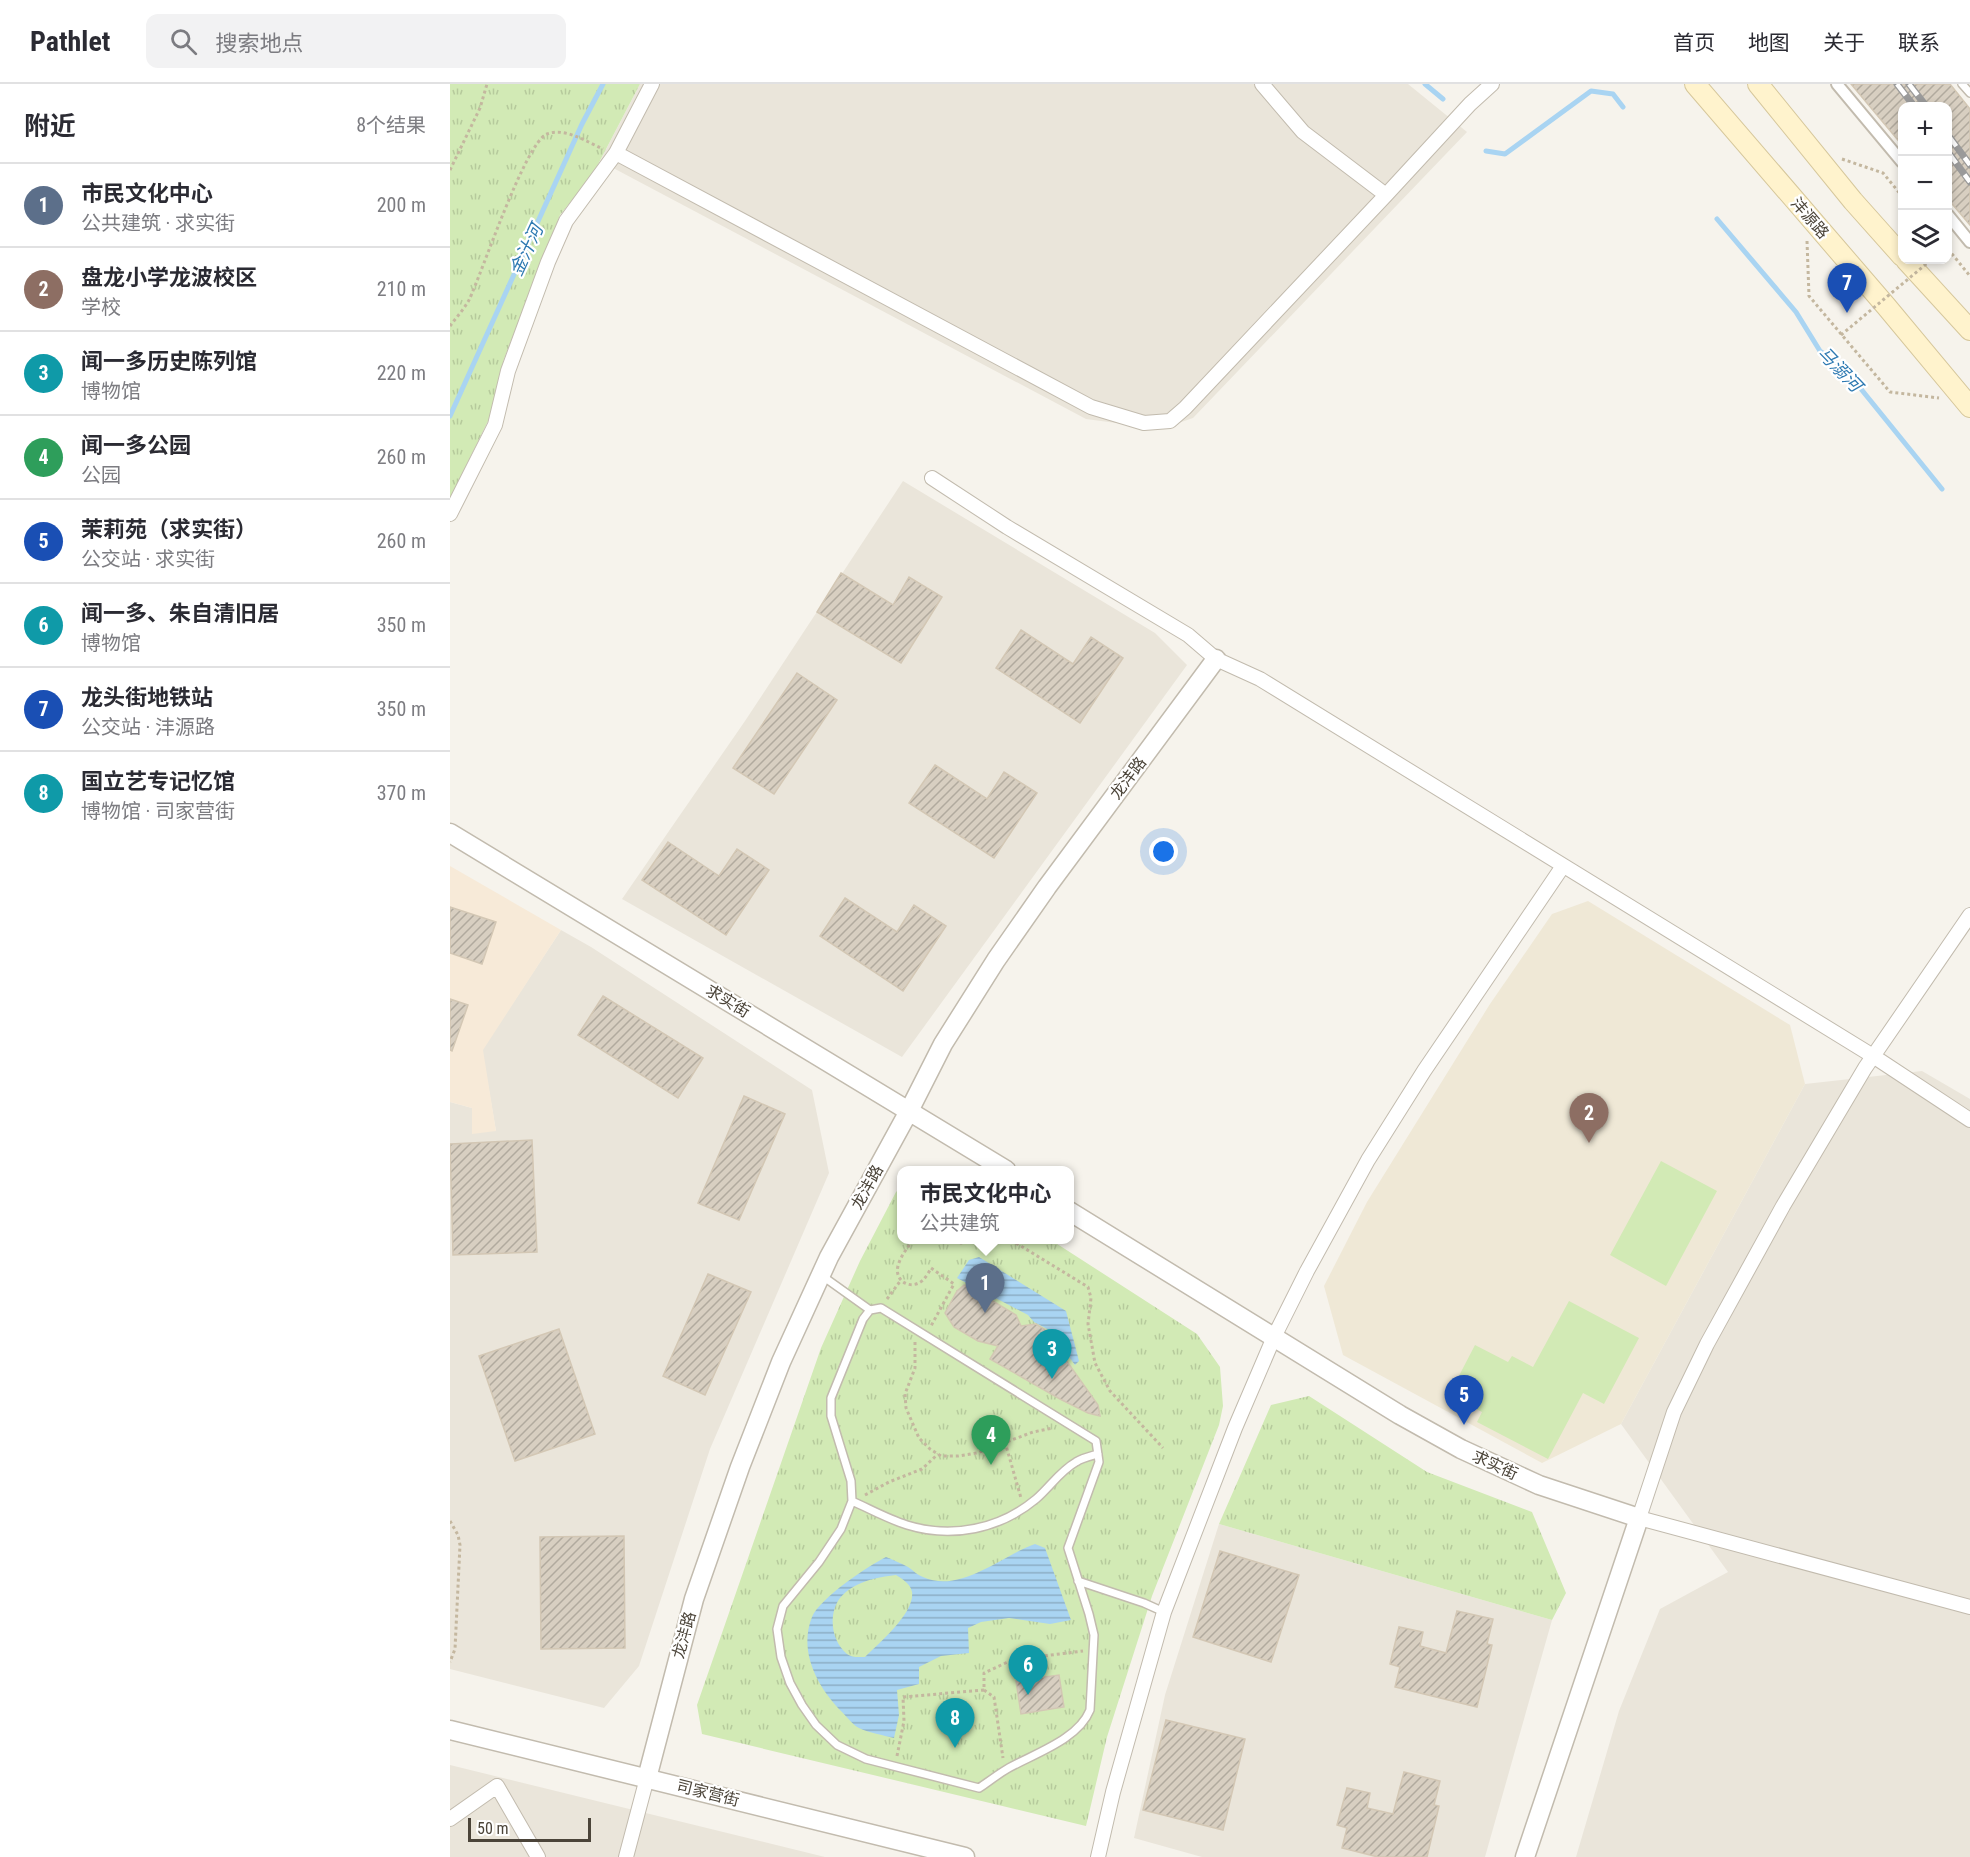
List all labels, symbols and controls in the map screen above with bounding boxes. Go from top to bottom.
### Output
search box [146,14,566,68]
text: Pathlet [30,25,110,58]
icon: search [167,25,200,58]
text: 搜索地点 [215,31,303,56]
text: 首页 [1673,31,1715,55]
text: 地图 [1748,31,1790,55]
text: 关于 [1823,31,1865,55]
text: 联系 [1898,31,1940,55]
map controls [1898,102,1952,264]
button: + [1898,102,1952,156]
text: 附近 [24,111,76,141]
text: 8个结果 [356,113,426,137]
button: − [1898,156,1952,210]
text: 市民文化中心 [81,181,213,206]
text: 1 [38,193,49,217]
text: 200 m [377,193,426,217]
street label: 沣源路 [1787,194,1833,242]
button: layers [1898,210,1952,264]
text: 公共建筑 · 求实街 [81,211,235,235]
water label: 金汁河 [505,218,548,279]
pin: 7 [1828,264,1866,313]
text: 盘龙小学龙波校区 [81,265,257,290]
text: 2 [38,277,49,301]
text: 210 m [377,277,426,301]
text: 学校 [81,295,121,319]
water label: 马溺河 [1814,342,1868,398]
text: 闻一多历史陈列馆 [81,349,257,374]
text: 3 [38,361,49,385]
text: 220 m [377,361,426,385]
text: 博物馆 [81,379,141,403]
text: 闻一多公园 [81,433,191,458]
text: 4 [38,445,49,469]
text: 260 m [377,445,426,469]
text: 公园 [81,463,121,487]
text: 茉莉苑（求实街） [81,517,257,542]
text: 5 [38,529,49,553]
text: 260 m [377,529,426,553]
text: 公交站 · 求实街 [81,547,215,571]
text: 闻一多、朱自清旧居 [81,601,279,626]
text: 6 [38,613,49,637]
text: 350 m [377,613,426,637]
text: 博物馆 [81,631,141,655]
text: 龙头街地铁站 [81,685,213,710]
text: 7 [38,697,49,721]
text: 350 m [377,697,426,721]
text: 公交站 · 沣源路 [81,715,215,739]
street label: 龙沣路 [1106,753,1150,803]
text: 国立艺专记忆馆 [81,769,235,794]
text: 8 [38,781,49,805]
text: 370 m [377,781,426,805]
text: 博物馆 · 司家营街 [81,799,235,823]
your location [1149,837,1178,866]
street label: 求实街 [703,980,753,1022]
pin: 2 [1570,1094,1608,1143]
street label: 龙沣路 [847,1161,887,1213]
popup [897,1166,1074,1244]
text: 市民文化中心 [919,1181,1052,1206]
text: 公共建筑 [919,1211,999,1235]
pin: 1 [966,1264,1004,1313]
pin: 3 [1032,1330,1072,1379]
pin: 5 [1444,1376,1484,1425]
pin: 4 [972,1416,1010,1465]
street label: 求实街 [1469,1446,1521,1484]
street label: 龙沣路 [669,1609,699,1661]
pin: 6 [1008,1646,1048,1695]
pin: 8 [936,1698,974,1748]
street label: 司家营街 [675,1776,741,1810]
scale bar [468,1815,591,1842]
text: 50 m [477,1819,509,1838]

